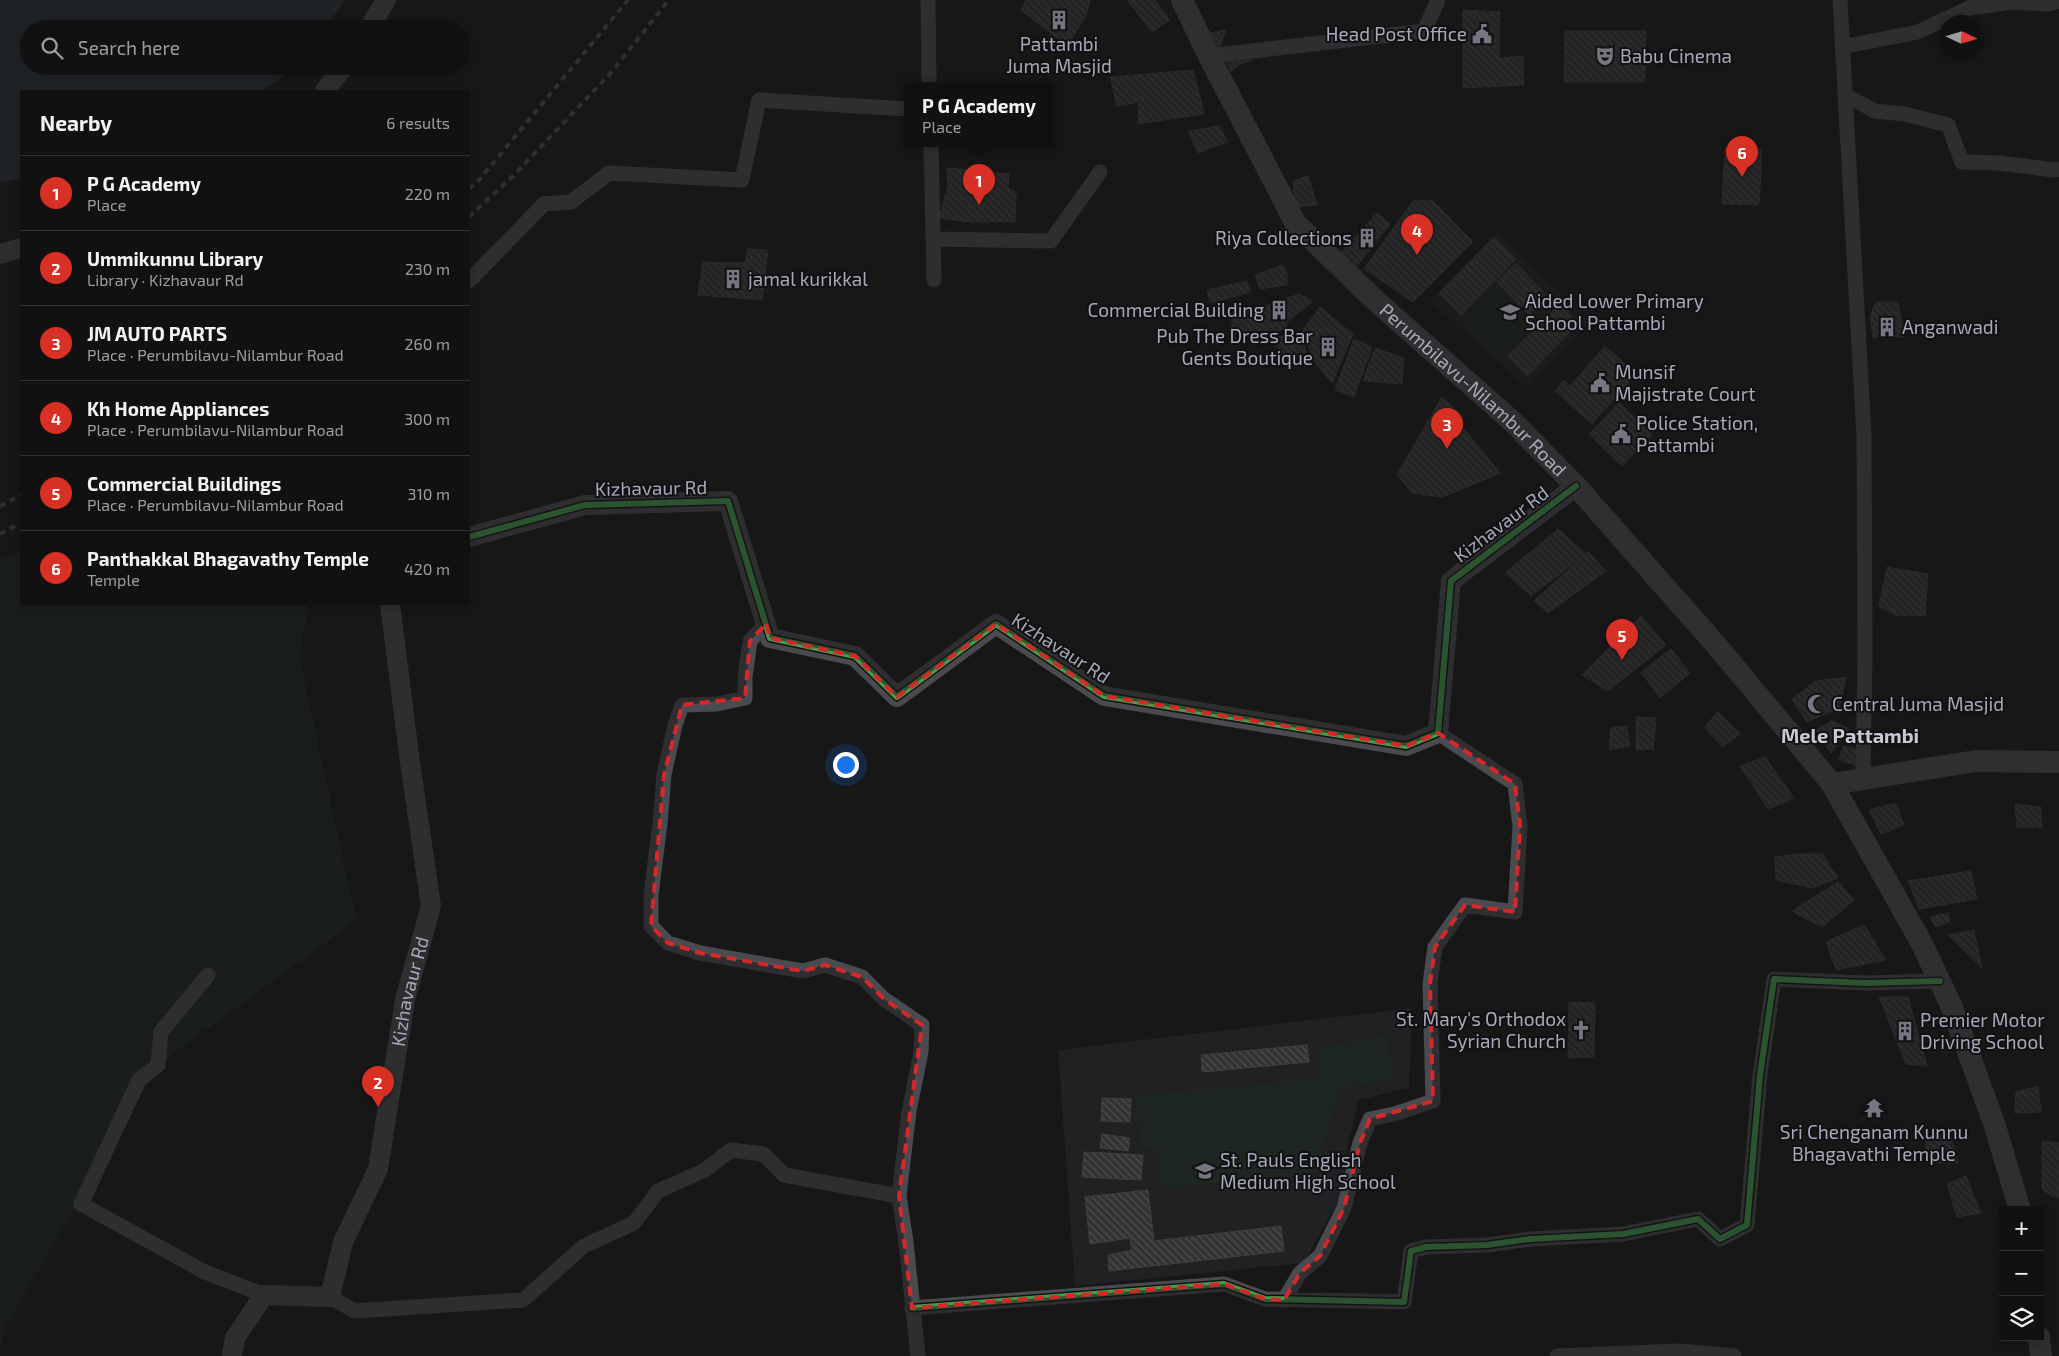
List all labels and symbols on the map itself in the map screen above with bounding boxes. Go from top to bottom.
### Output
building icon: Pattambi Juma Masjid [1048,9,1070,31]
north arrow [1939,15,1984,60]
place label: Head Post Office [1326,22,1467,45]
public building icon: Head Post Office [1471,23,1493,45]
place label: Pattambi Juma Masjid [1006,32,1112,77]
place label: Babu Cinema [1620,44,1732,67]
theatre icon: Babu Cinema [1594,45,1616,67]
pin: 6 [1726,136,1758,177]
pin: 1 [963,164,995,205]
pin: 4 [1401,214,1433,255]
place label: Riya Collections [1215,226,1352,249]
building icon: Riya Collections [1356,227,1378,249]
place label: jamal kurikkal [748,267,868,290]
building icon: jamal kurikkal [722,268,744,290]
place label: Aided Lower Primary School Pattambi [1525,289,1704,334]
place label: Commercial Building [1087,298,1264,321]
street label: Perumbilavu-Nilambur Road [1375,298,1572,481]
building icon: Commercial Building [1268,299,1290,321]
school or university icon: Aided Lower Primary School Pattambi [1499,301,1521,323]
place label: Anganwadi [1902,315,1998,338]
building icon: Anganwadi [1876,316,1898,338]
place label: Pub The Dress Bar Gents Boutique [1156,324,1313,369]
building icon: Pub The Dress Bar Gents Boutique [1317,336,1339,358]
place label: Munsif Majistrate Court [1615,360,1756,405]
public building icon: Munsif Majistrate Court [1589,372,1611,394]
pin: 3 [1431,408,1463,449]
place label: Police Station, Pattambi [1636,411,1758,456]
public building icon: Police Station, Pattambi [1610,423,1632,445]
street label: Kizhavaur Rd [595,475,707,500]
street label: Kizhavaur Rd [1449,481,1553,567]
street label: Kizhavaur Rd [1008,607,1115,688]
pin: 5 [1606,619,1638,660]
place label: Central Juma Masjid [1832,692,2004,715]
mosque icon: Central Juma Masjid [1806,693,1828,715]
district label: Mele Pattambi [1781,723,1919,747]
your location [833,752,859,778]
street label: Kizhavaur Rd [386,934,433,1048]
place label: St. Mary's Orthodox Syrian Church [1396,1007,1566,1052]
place label: Premier Motor Driving School [1920,1008,2045,1053]
church icon: St. Mary's Orthodox Syrian Church [1570,1019,1592,1041]
building icon: Premier Motor Driving School [1894,1020,1916,1042]
pin: 2 [362,1066,394,1107]
temple icon: Sri Chenganam Kunnu Bhagavathi Temple [1863,1097,1885,1119]
place label: Sri Chenganam Kunnu Bhagavathi Temple [1780,1120,1968,1165]
place label: St. Pauls English Medium High School [1220,1148,1396,1193]
school or university icon: St. Pauls English Medium High School [1194,1160,1216,1182]

